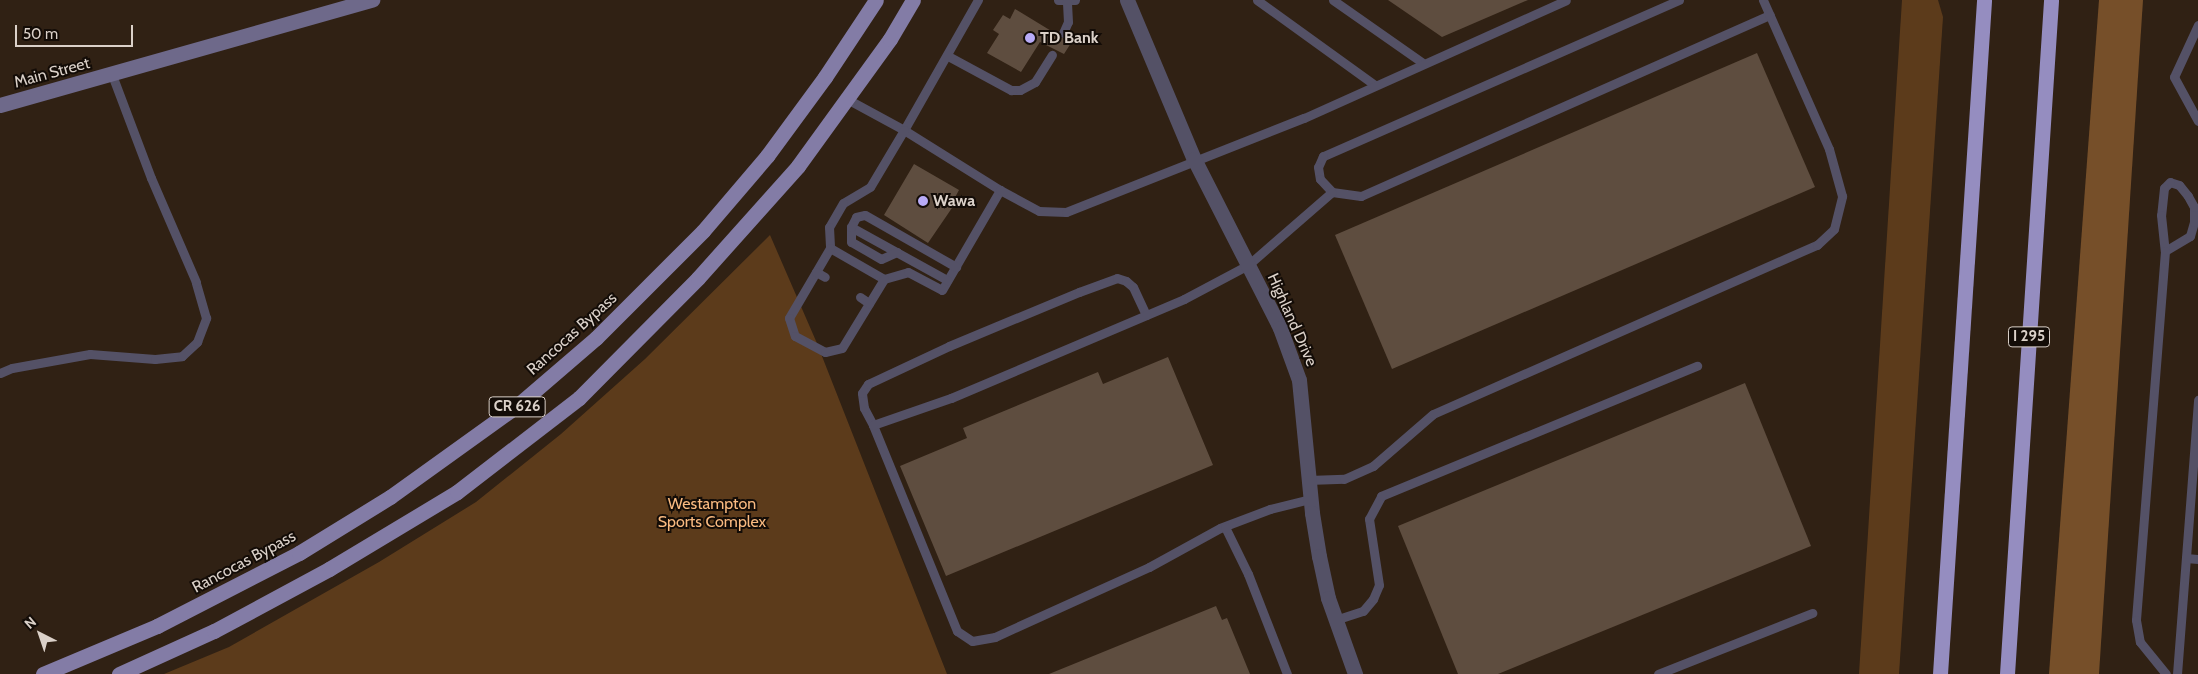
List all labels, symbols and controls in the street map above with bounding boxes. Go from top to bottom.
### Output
scale bar [18,15,135,47]
text: 50 m [23,25,58,43]
place label: TD Bank [1040,28,1099,48]
marker: TD Bank [1024,32,1036,44]
street label: Main Street [12,54,92,92]
place label: Wawa [933,191,975,211]
marker: Wawa [917,195,929,207]
street label: Highland Drive [1263,270,1321,370]
street label: Rancocas Bypass [523,289,621,379]
road number: I 295 [2008,324,2050,350]
road number: CR 626 [488,394,546,420]
park label: Westampton Sports Complex [658,494,766,532]
street label: Rancocas Bypass [189,527,299,597]
north arrow [15,609,65,659]
text: N [21,613,40,633]

